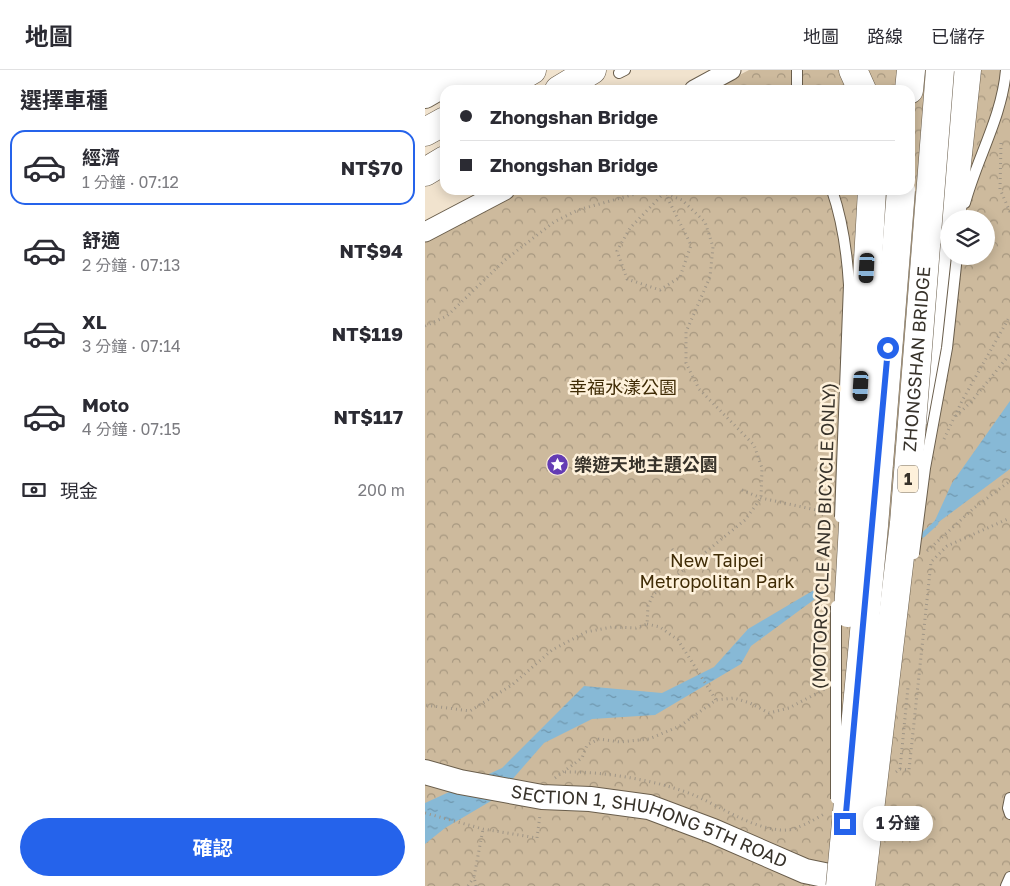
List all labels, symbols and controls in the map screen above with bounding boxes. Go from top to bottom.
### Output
text: 地圖 [25,21,73,50]
text: 地圖 [803,25,839,47]
text: 路線 [867,25,903,47]
text: 已儲存 [931,25,985,47]
text: 選擇車種 [20,86,108,113]
text: Zhongshan Bridge [490,105,658,128]
icon: car [22,145,67,190]
text: 經濟 [82,145,120,168]
text: Zhongshan Bridge [490,153,658,176]
text: NT$70 [341,156,403,179]
text: 1 分鐘 · 07:12 [82,172,179,192]
map controls [940,210,995,265]
button: layers [940,210,995,265]
icon: car [22,228,67,273]
text: 舒適 [82,228,120,251]
text: NT$94 [340,239,403,262]
car [858,253,875,283]
text: 2 分鐘 · 07:13 [82,255,180,275]
street label: ZHONGSHAN BRIDGE [898,265,934,453]
text: XL [82,310,107,333]
icon: car [22,311,67,356]
text: NT$119 [332,322,403,345]
text: 3 分鐘 · 07:14 [82,336,181,356]
route start [877,337,899,359]
car [852,371,869,401]
park label: 幸福水漾公園 [569,376,677,398]
street label: (MOTORCYCLE AND BICYCLE ONLY) [807,382,839,690]
text: Moto [82,393,129,416]
icon: car [22,394,67,439]
text: NT$117 [334,405,403,428]
text: 4 分鐘 · 07:15 [82,419,181,439]
place icon: 樂遊天地主題公園 [546,453,570,477]
place label: 樂遊天地主題公園 [574,453,718,475]
road number: 1 [898,466,918,492]
icon: cash [20,476,48,504]
text: 現金 [60,479,98,502]
text: 200 m [358,480,405,500]
park label: New Taipei Metropolitan Park [639,549,795,592]
street label: SECTION 1, SHUHONG 5TH ROAD [509,780,791,872]
callout: 1 分鐘 [863,806,933,842]
route end [834,813,856,835]
text: 1 分鐘 [876,813,920,833]
button: 確認 [20,818,405,876]

